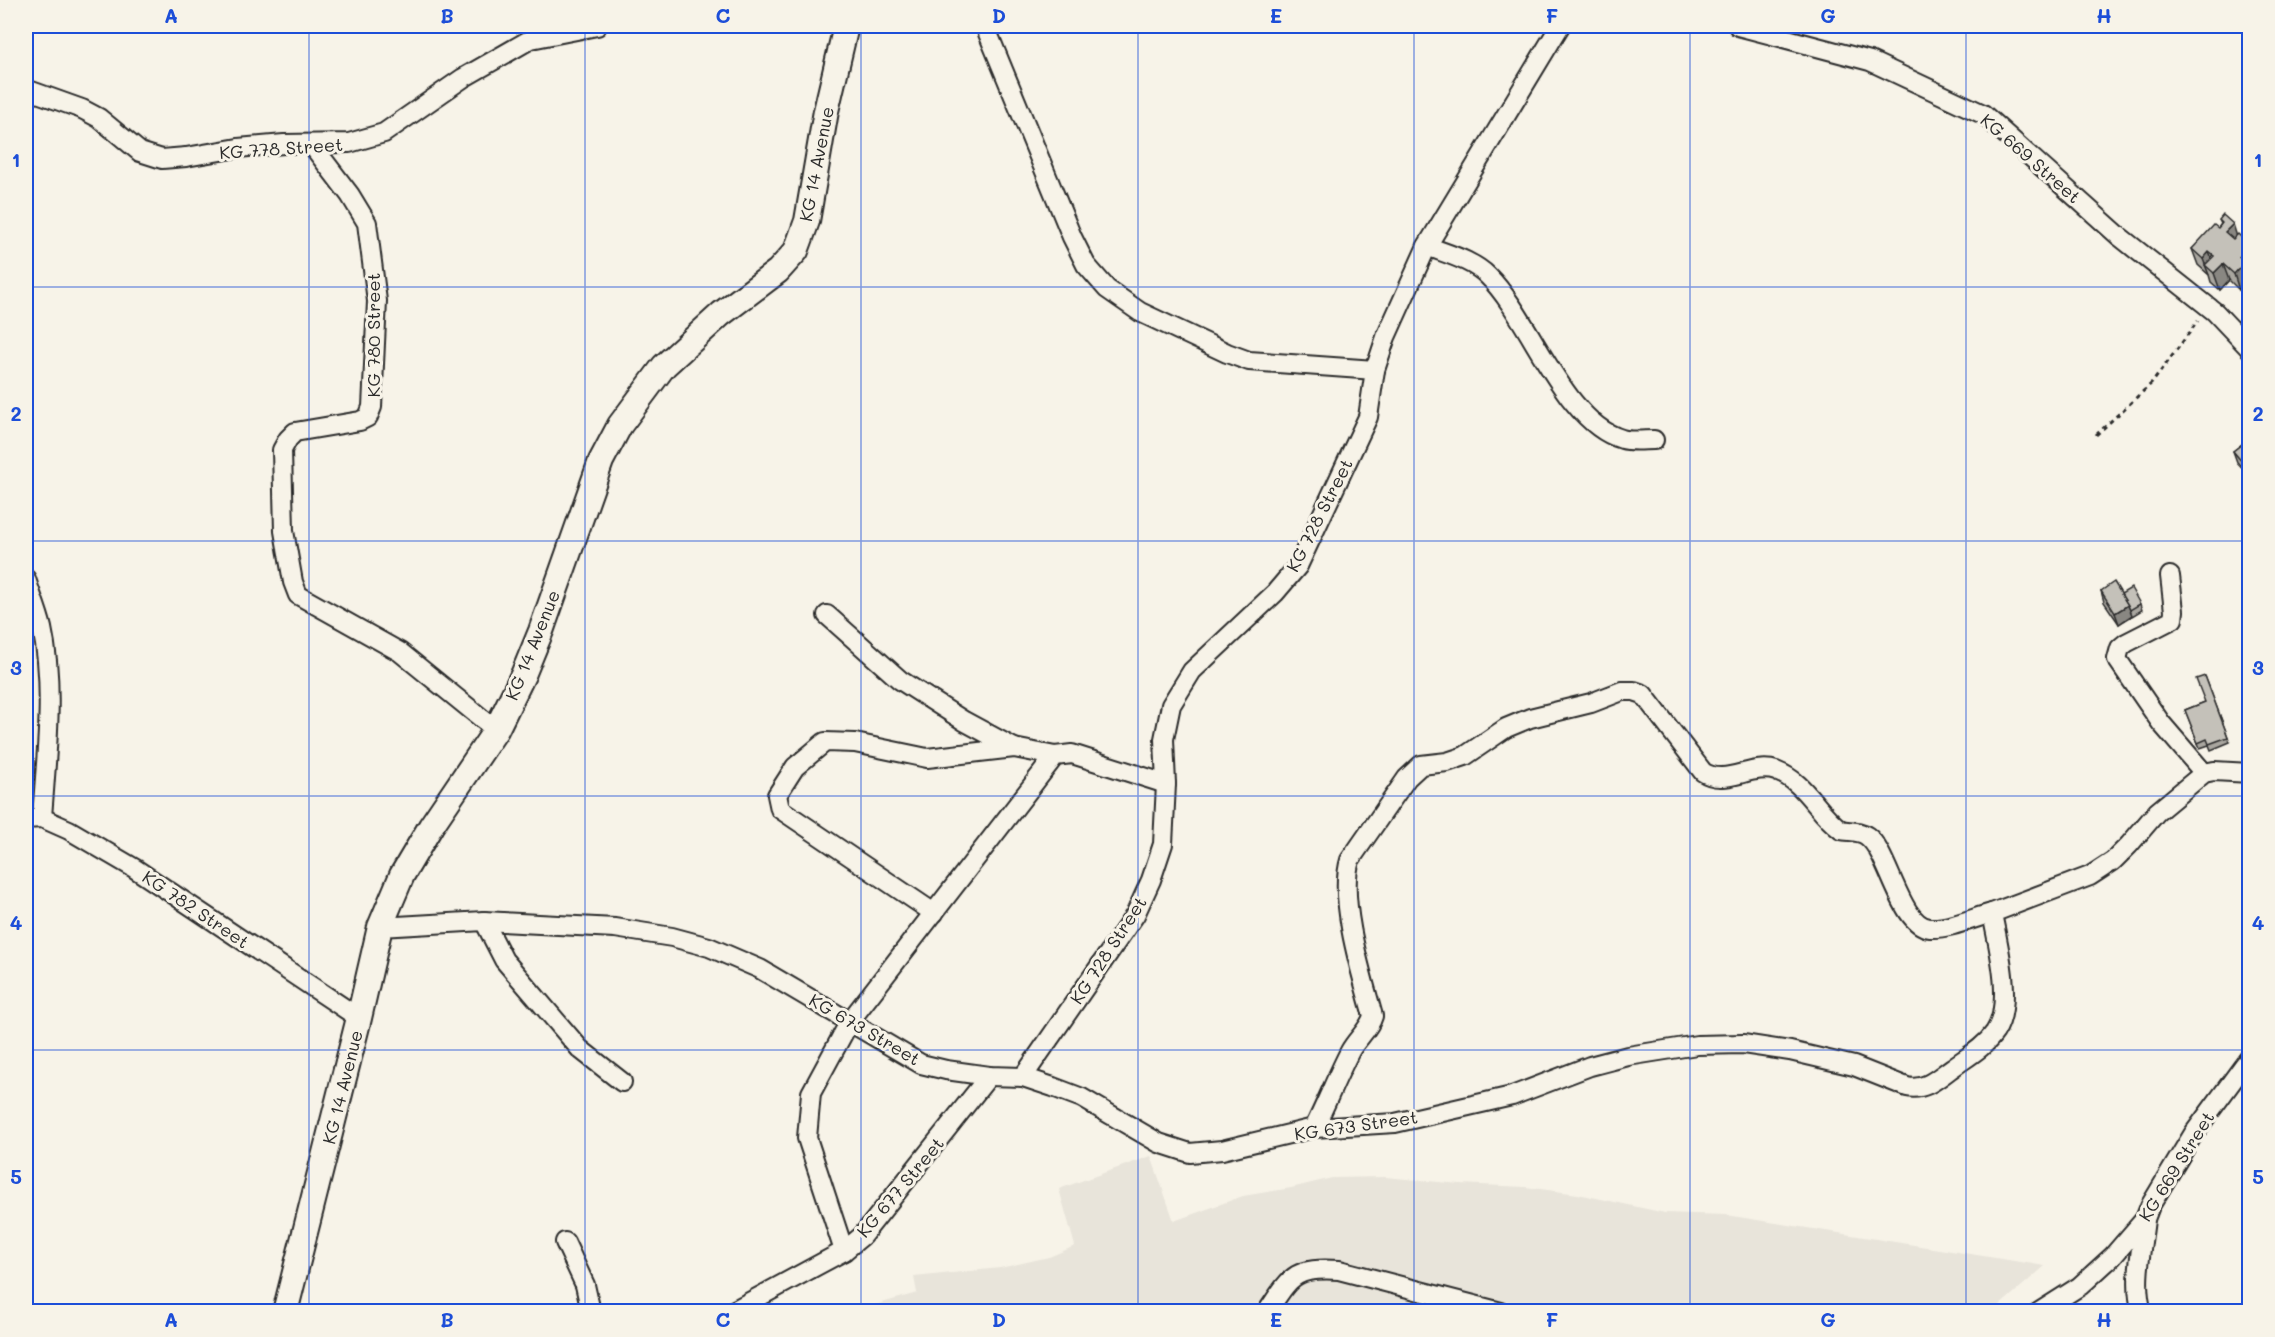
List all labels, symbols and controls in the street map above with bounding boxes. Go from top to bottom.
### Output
text: A [164,2,178,28]
text: B [440,2,454,28]
text: C [716,2,731,28]
text: D [992,2,1006,28]
text: E [1270,2,1282,28]
text: F [1546,2,1559,28]
text: G [1820,2,1836,28]
text: H [2096,2,2112,28]
street label: KG 14 Avenue [793,104,839,224]
street label: KG 669 Street [1976,108,2086,208]
street label: KG 778 Street [218,132,344,164]
text: 1 [12,146,20,172]
text: 1 [2254,146,2262,172]
street label: KG 780 Street [361,272,385,398]
text: 2 [10,400,22,426]
text: 2 [2252,400,2264,426]
street label: KG 728 Street [1280,454,1358,576]
street label: KG 14 Avenue [499,586,565,704]
text: 3 [10,654,22,680]
text: 3 [2252,654,2264,680]
street label: KG 782 Street [138,864,254,954]
street label: KG 728 Street [1064,891,1152,1009]
text: 4 [10,909,23,935]
text: 4 [2252,909,2265,935]
street label: KG 673 Street [805,987,925,1071]
street label: KG 14 Avenue [316,1027,368,1147]
street label: KG 673 Street [1293,1104,1419,1146]
street label: KG 669 Street [2133,1106,2219,1226]
street label: KG 677 Street [851,1132,949,1242]
text: 5 [10,1163,22,1189]
text: 5 [2252,1163,2264,1189]
text: A [164,1306,178,1332]
text: B [440,1306,454,1332]
text: C [716,1306,731,1332]
text: D [992,1306,1006,1332]
text: E [1270,1306,1282,1332]
text: F [1546,1306,1559,1332]
text: G [1820,1306,1836,1332]
text: H [2096,1306,2112,1332]

